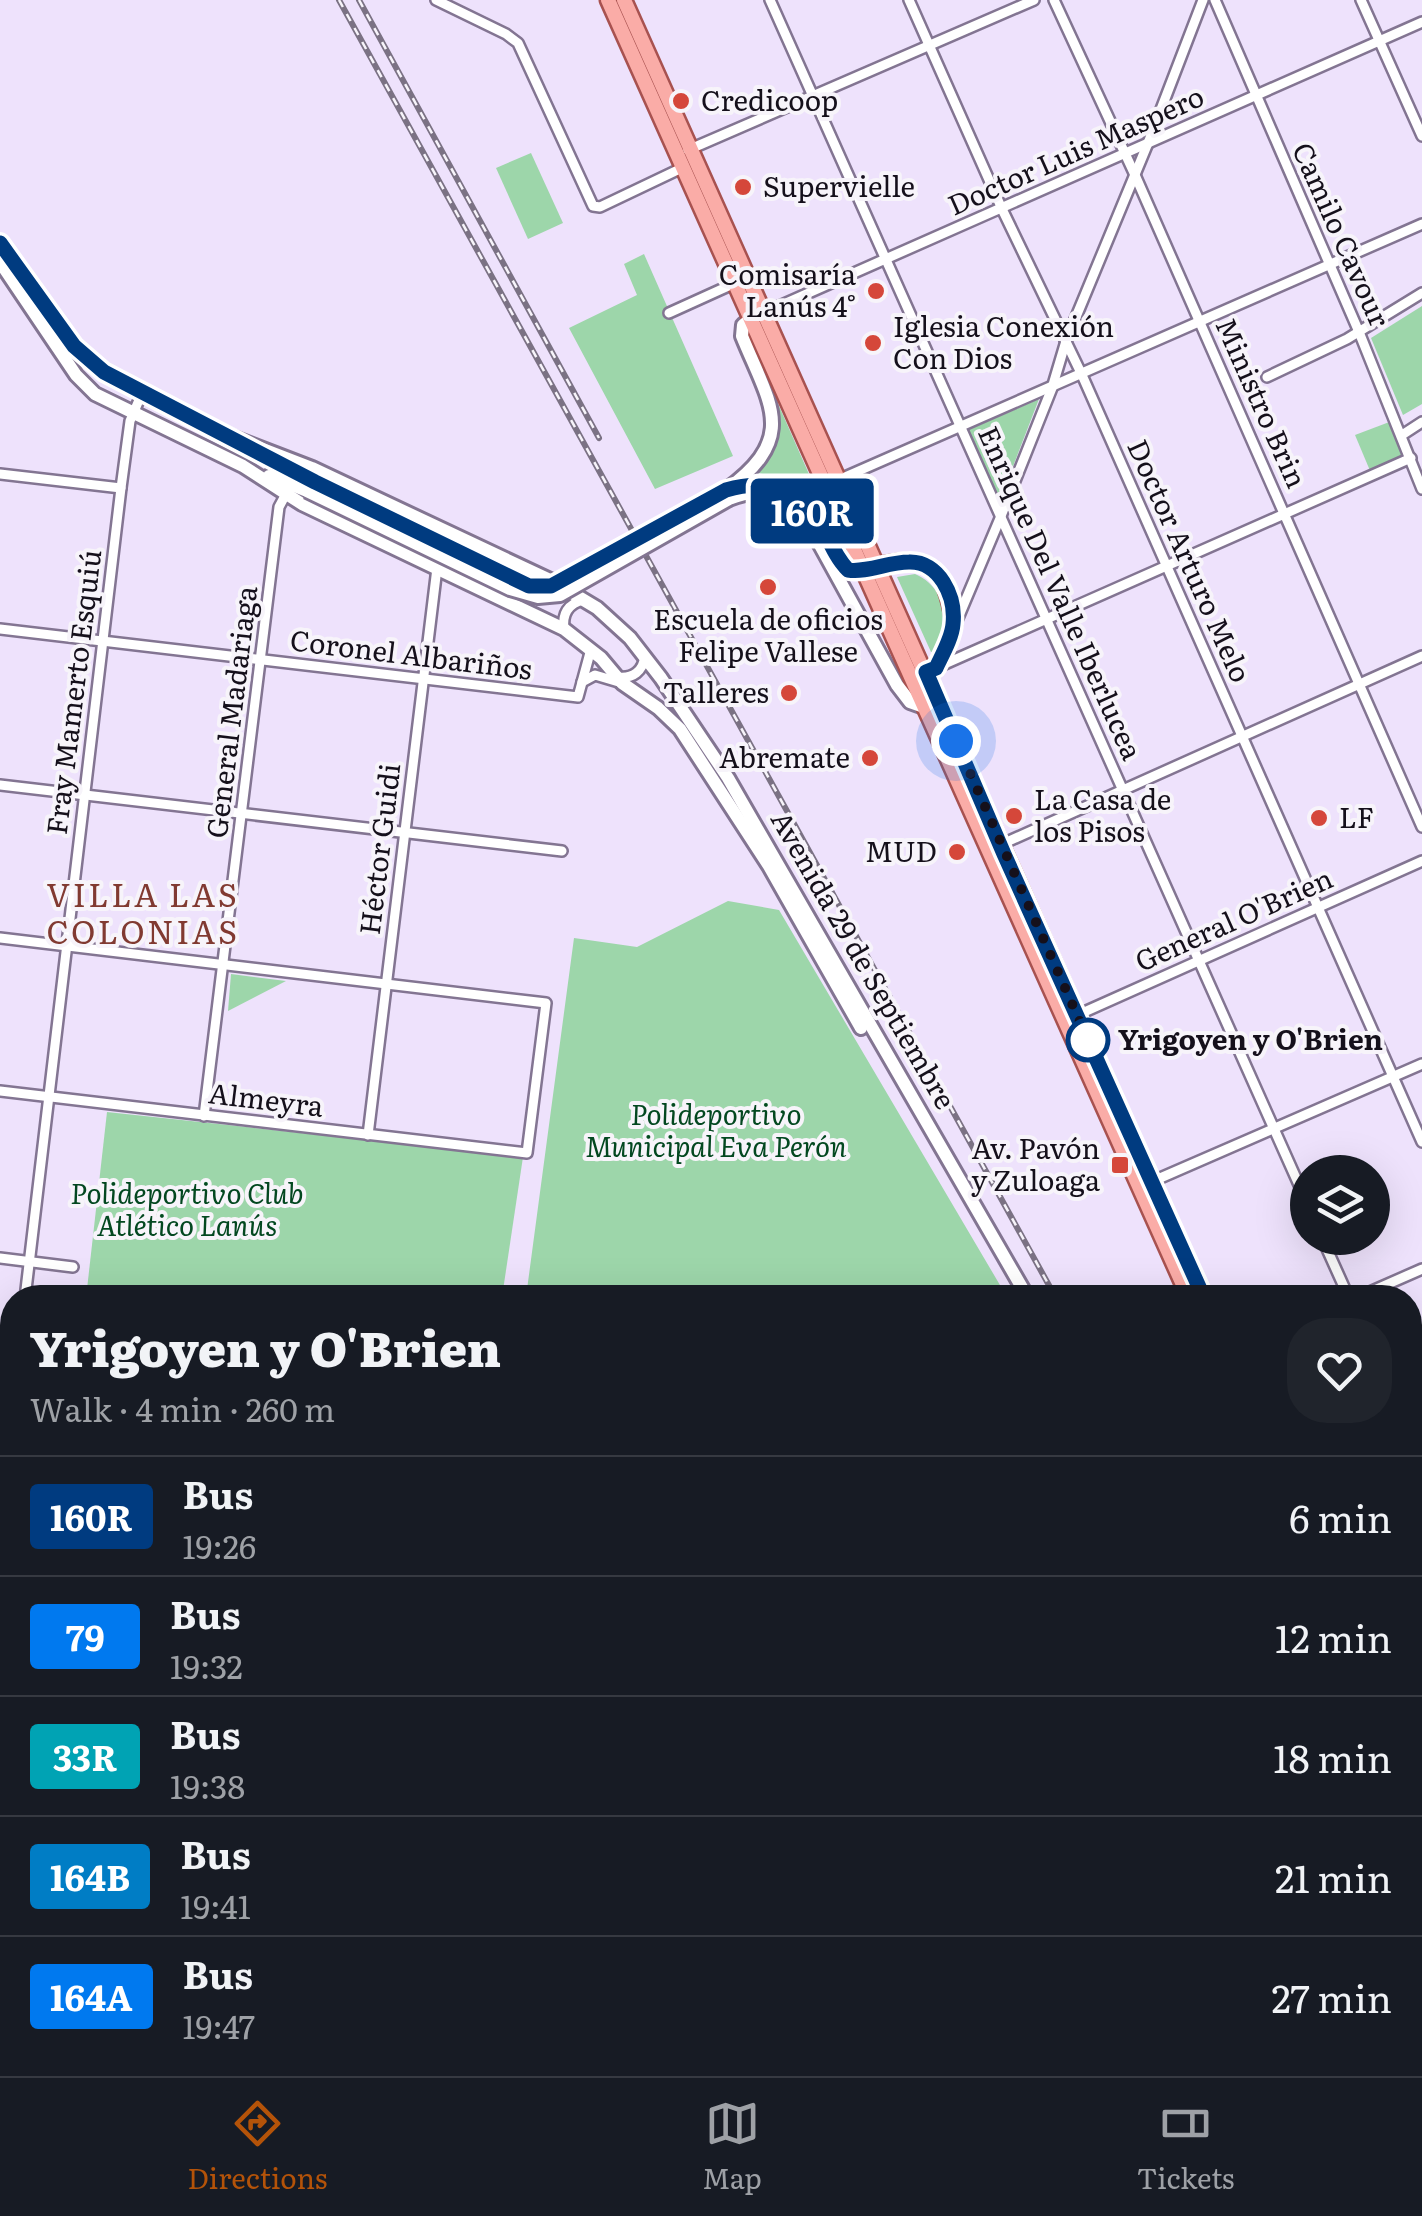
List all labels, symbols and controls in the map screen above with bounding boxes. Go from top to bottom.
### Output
street label: Doctor Luis Maspero [940,74,1210,225]
place label: Credicoop [701,78,838,120]
marker: Credicoop [670,90,692,112]
street label: Camilo Cavour [1283,135,1403,334]
place label: Supervielle [763,164,915,206]
marker: Supervielle [732,176,754,198]
place label: Comisaría Lanús 4° [719,252,856,326]
marker: Comisaría Lanús 4° [865,280,887,302]
place label: Iglesia Conexión Con Dios [893,304,1114,378]
street label: Ministro Brin [1206,310,1319,494]
marker: Iglesia Conexión Con Dios [862,332,884,354]
street label: Enrique Del Valle Iberlucea [969,418,1155,766]
street label: Doctor Arturo Melo [1118,432,1263,688]
line badge: 160R [742,478,882,544]
text: 160R [771,485,853,537]
street label: Fray Mamerto Esquiú [34,547,110,837]
marker: Escuela de oficios Felipe Vallese [757,576,779,598]
street label: General Madariaga [194,583,266,840]
place label: Escuela de oficios Felipe Vallese [653,597,883,671]
street label: Coronel Albariños [288,617,535,689]
place label: Talleres [663,670,769,712]
marker: Talleres [778,682,800,704]
your location [931,716,981,766]
place label: Abremate [719,735,850,777]
marker: Abremate [859,747,881,769]
street label: Héctor Guidi [347,761,409,937]
place label: La Casa de los Pisos [1034,777,1171,851]
place label: LF [1339,795,1374,837]
street label: Avenida 29 de Septiembre [762,802,968,1116]
marker: La Casa de los Pisos [1003,805,1025,827]
marker: LF [1308,807,1330,829]
place label: MUD [865,829,937,871]
marker: MUD [946,841,968,863]
street label: General O'Brien [1128,856,1339,981]
district label: VILLA LAS COLONIAS [46,869,240,954]
place label: Yrigoyen y O'Brien [1118,1017,1383,1059]
marker: Yrigoyen y O'Brien [1067,1019,1109,1061]
street label: Almeyra [206,1070,326,1126]
park label: Polideportivo Municipal Eva Perón [585,1092,847,1166]
place label: Av. Pavón y Zuloaga [971,1126,1100,1200]
marker: Av. Pavón y Zuloaga [1109,1154,1131,1176]
map controls [1290,1155,1390,1255]
button: layers [1290,1155,1390,1255]
park label: Polideportivo Club Atlético Lanús [70,1171,304,1245]
text: Yrigoyen y O'Brien [30,1311,501,1382]
button: heart [1287,1318,1392,1423]
text: Walk · 4 min · 260 m [30,1384,335,1432]
text: Bus [183,1464,253,1521]
text: 6 min [1289,1488,1392,1545]
text: 160R [50,1490,133,1542]
text: 19:26 [183,1521,256,1569]
text: Bus [170,1584,241,1641]
text: 12 min [1275,1608,1392,1665]
text: 79 [65,1610,105,1662]
text: 19:32 [170,1641,243,1689]
text: Bus [170,1704,241,1761]
text: 18 min [1273,1728,1392,1785]
text: 33R [53,1730,117,1782]
text: 19:38 [170,1761,245,1809]
text: Bus [180,1824,251,1881]
text: 21 min [1275,1848,1392,1905]
text: 164B [50,1850,130,1902]
text: 19:41 [180,1881,251,1929]
text: Bus [183,1944,253,2001]
text: 27 min [1272,1968,1392,2025]
text: 164A [50,1970,133,2022]
text: 19:47 [183,2001,255,2049]
tab: Directions [187,2096,327,2198]
tab: Map [702,2096,762,2198]
tab: Tickets [1137,2096,1235,2198]

